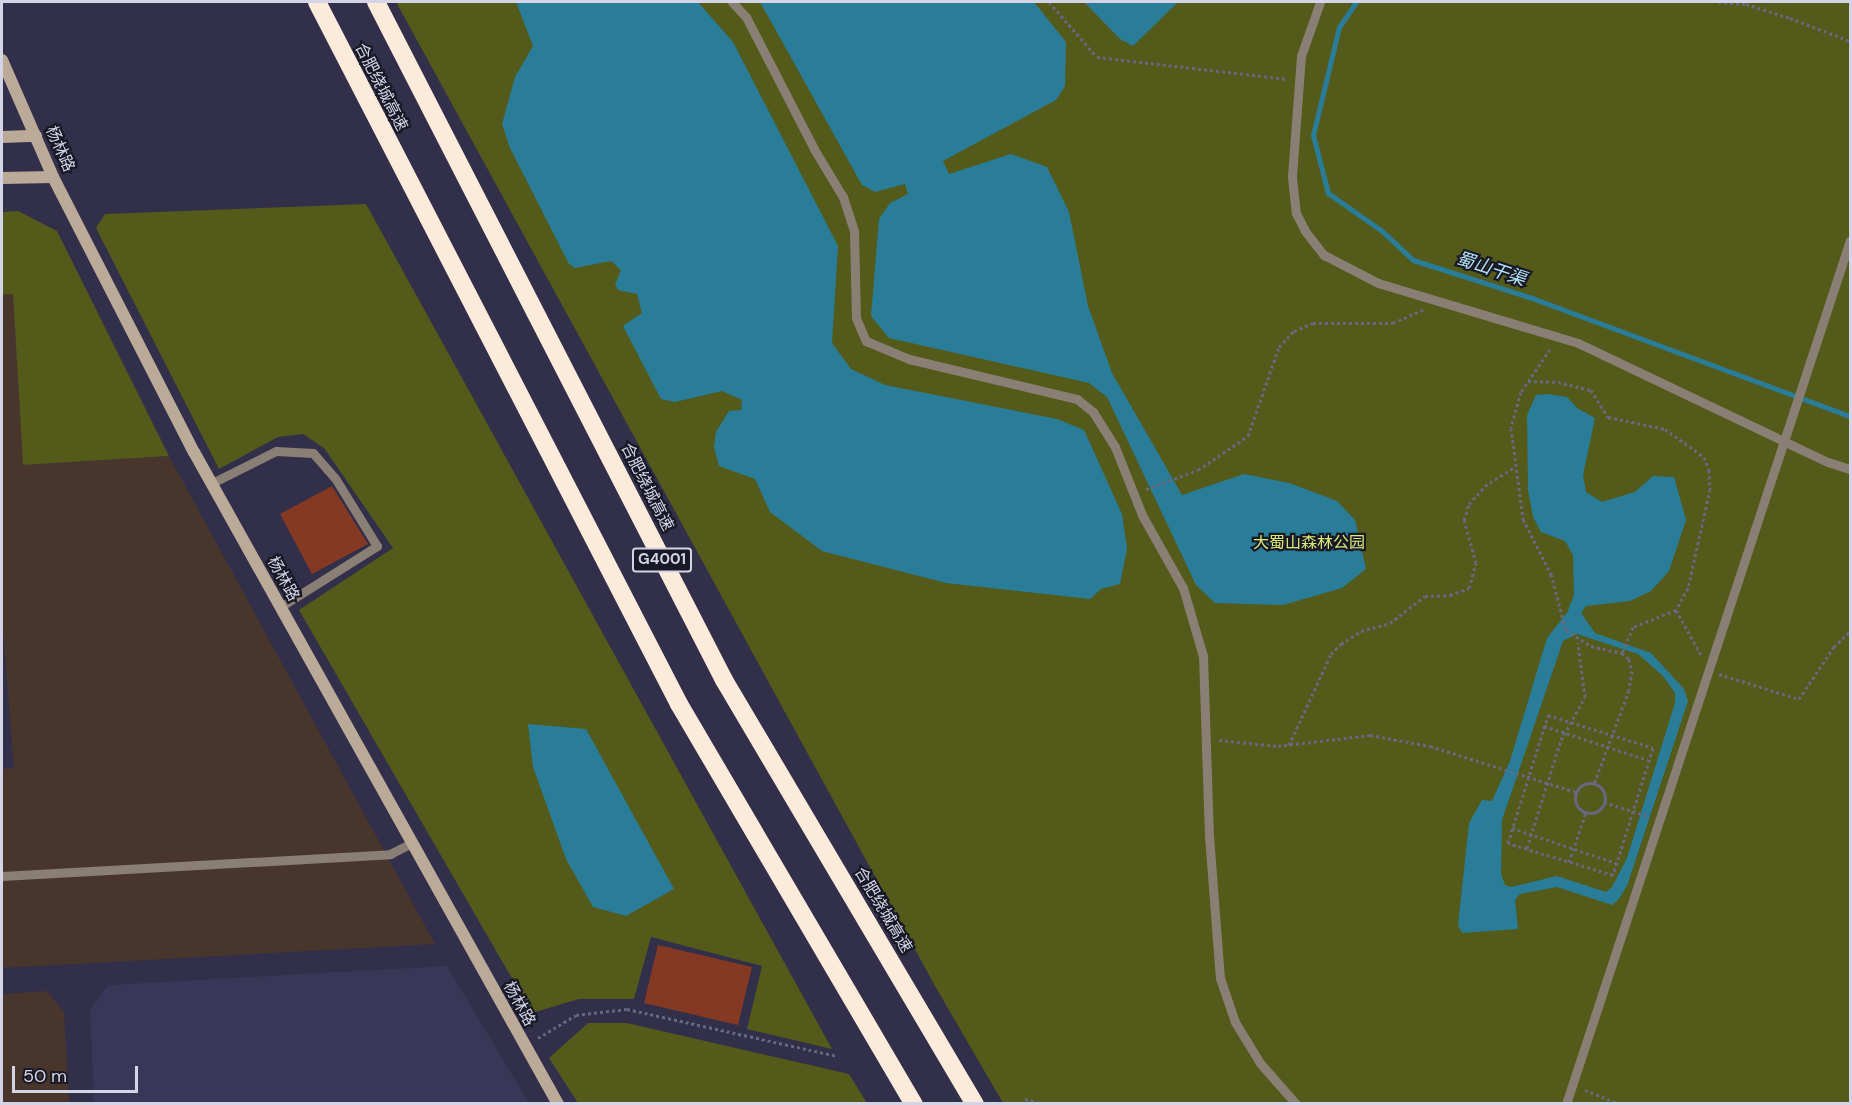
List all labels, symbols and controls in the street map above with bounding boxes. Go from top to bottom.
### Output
street label: 合肥绕城高速 [351,40,411,134]
street label: 杨林路 [41,123,79,175]
water label: 蜀山干渠 [1453,248,1529,290]
street label: 合肥绕城高速 [617,440,677,534]
park label: 大蜀山森林公园 [1253,533,1365,553]
road number: G4001 [632,548,692,572]
street label: 杨林路 [263,553,303,605]
street label: 合肥绕城高速 [850,864,916,956]
street label: 杨林路 [499,978,539,1030]
scale bar [15,1054,141,1092]
text: 50 m [23,1064,67,1088]

